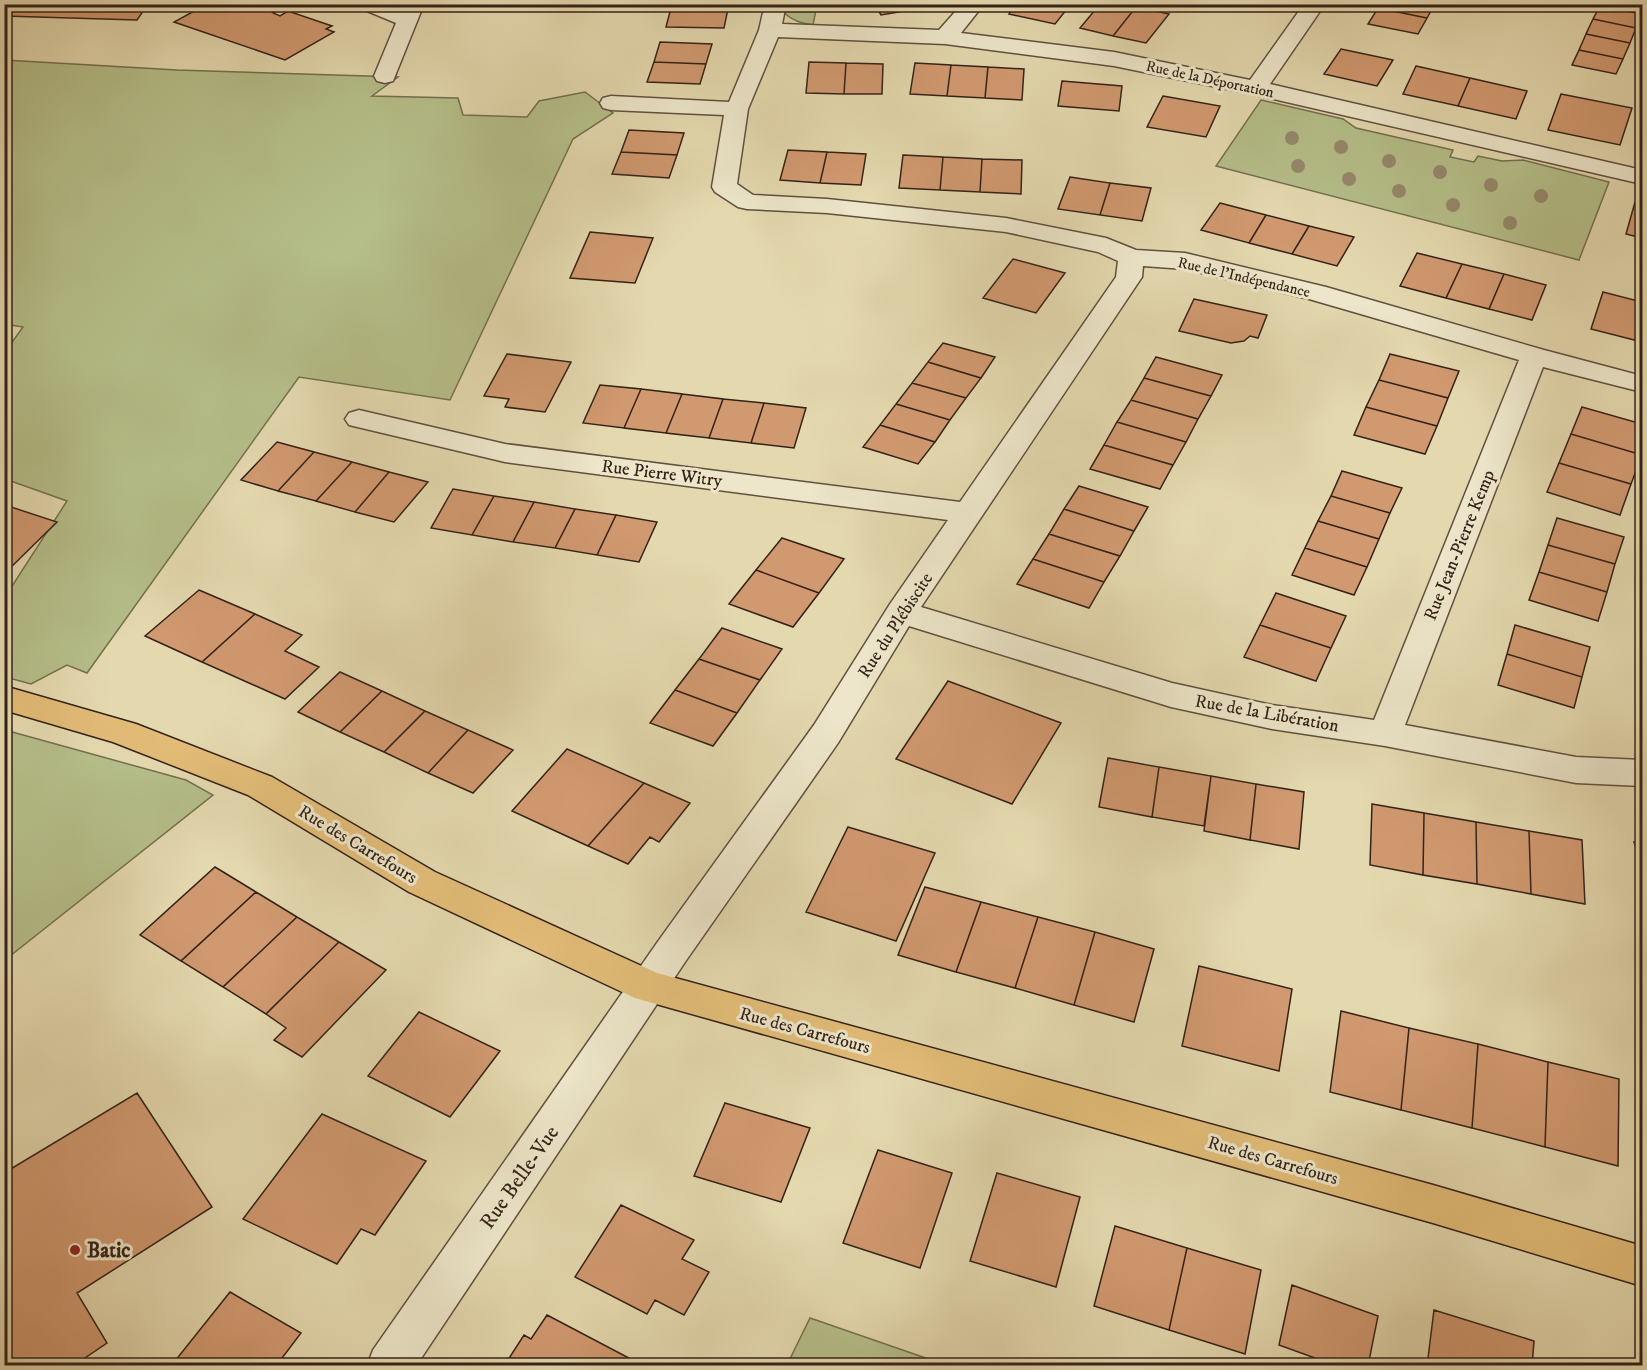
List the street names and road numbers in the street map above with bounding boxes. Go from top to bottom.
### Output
street label: Rue de la Déportation [1144,57,1276,102]
street label: Rue de l'Indépendance [1176,253,1312,302]
street label: Rue Pierre Witry [600,456,724,492]
street label: Rue Jean-Pierre Kemp [1420,467,1500,624]
street label: Rue du Plébiscite [854,569,938,682]
street label: Rue de la Libération [1193,691,1341,738]
street label: Rue des Carrefours [294,801,421,889]
street label: Rue des Carrefours [737,1003,873,1059]
street label: Rue Belle-Vue [475,1121,565,1234]
street label: Rue des Carrefours [1205,1132,1340,1190]

